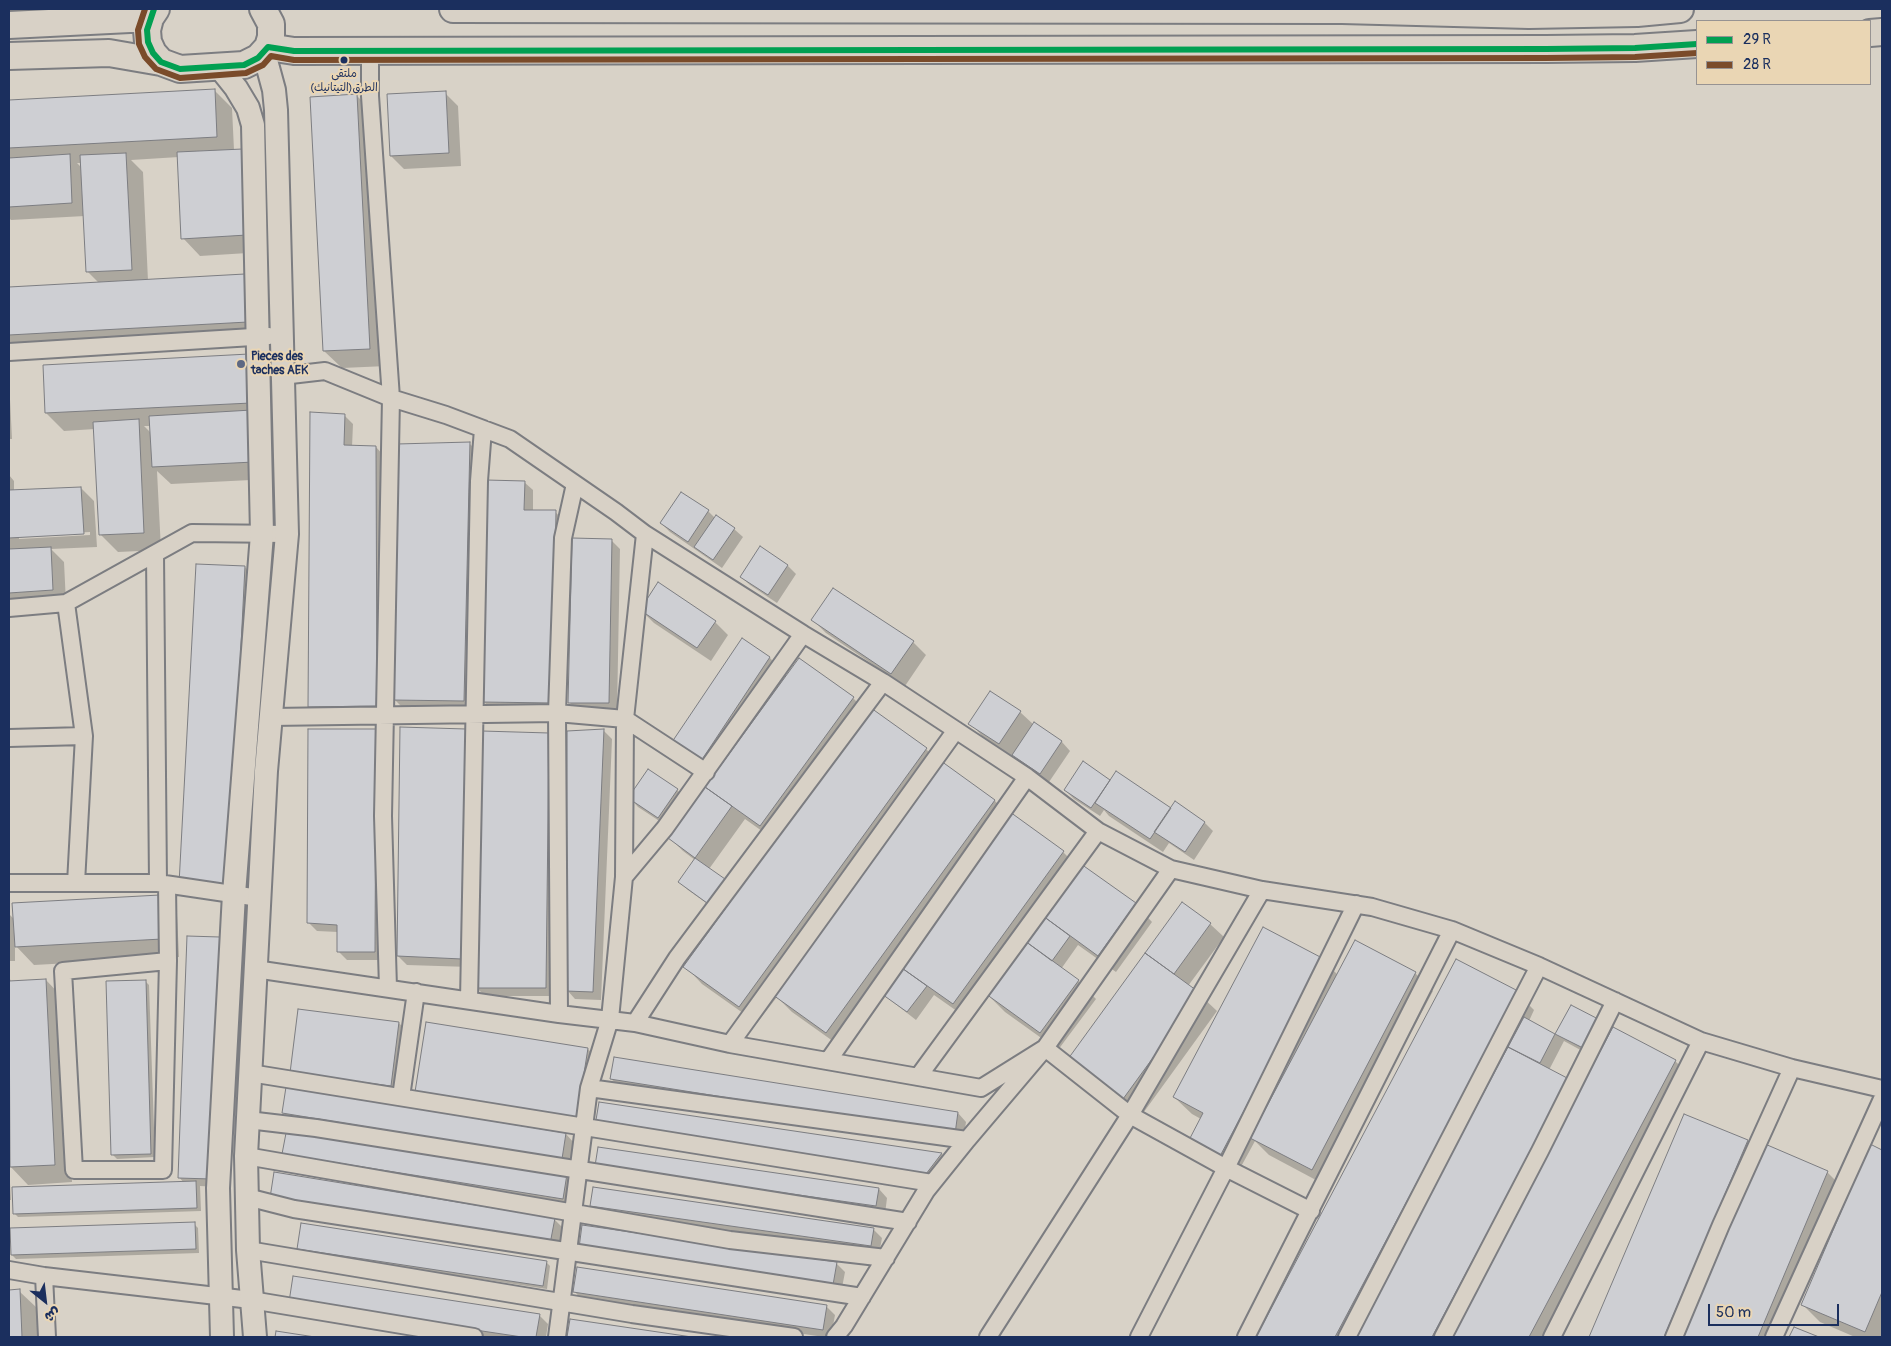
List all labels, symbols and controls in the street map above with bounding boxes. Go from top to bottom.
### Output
legend [1696,20,1871,85]
text: 29 R [1743,30,1771,49]
marker: ملتقى الطرق(التيتانيك) [339,55,349,65]
text: 28 R [1743,55,1771,74]
place label: ملتقى الطرق(التيتانيك) [310,67,378,93]
place label: Pieces des taches AEK [251,350,308,378]
marker: Pieces des taches AEK [235,358,247,370]
north arrow [20,1276,70,1326]
scale bar [1711,1294,1842,1326]
text: ش [42,1303,63,1326]
text: 50 m [1716,1303,1751,1322]

